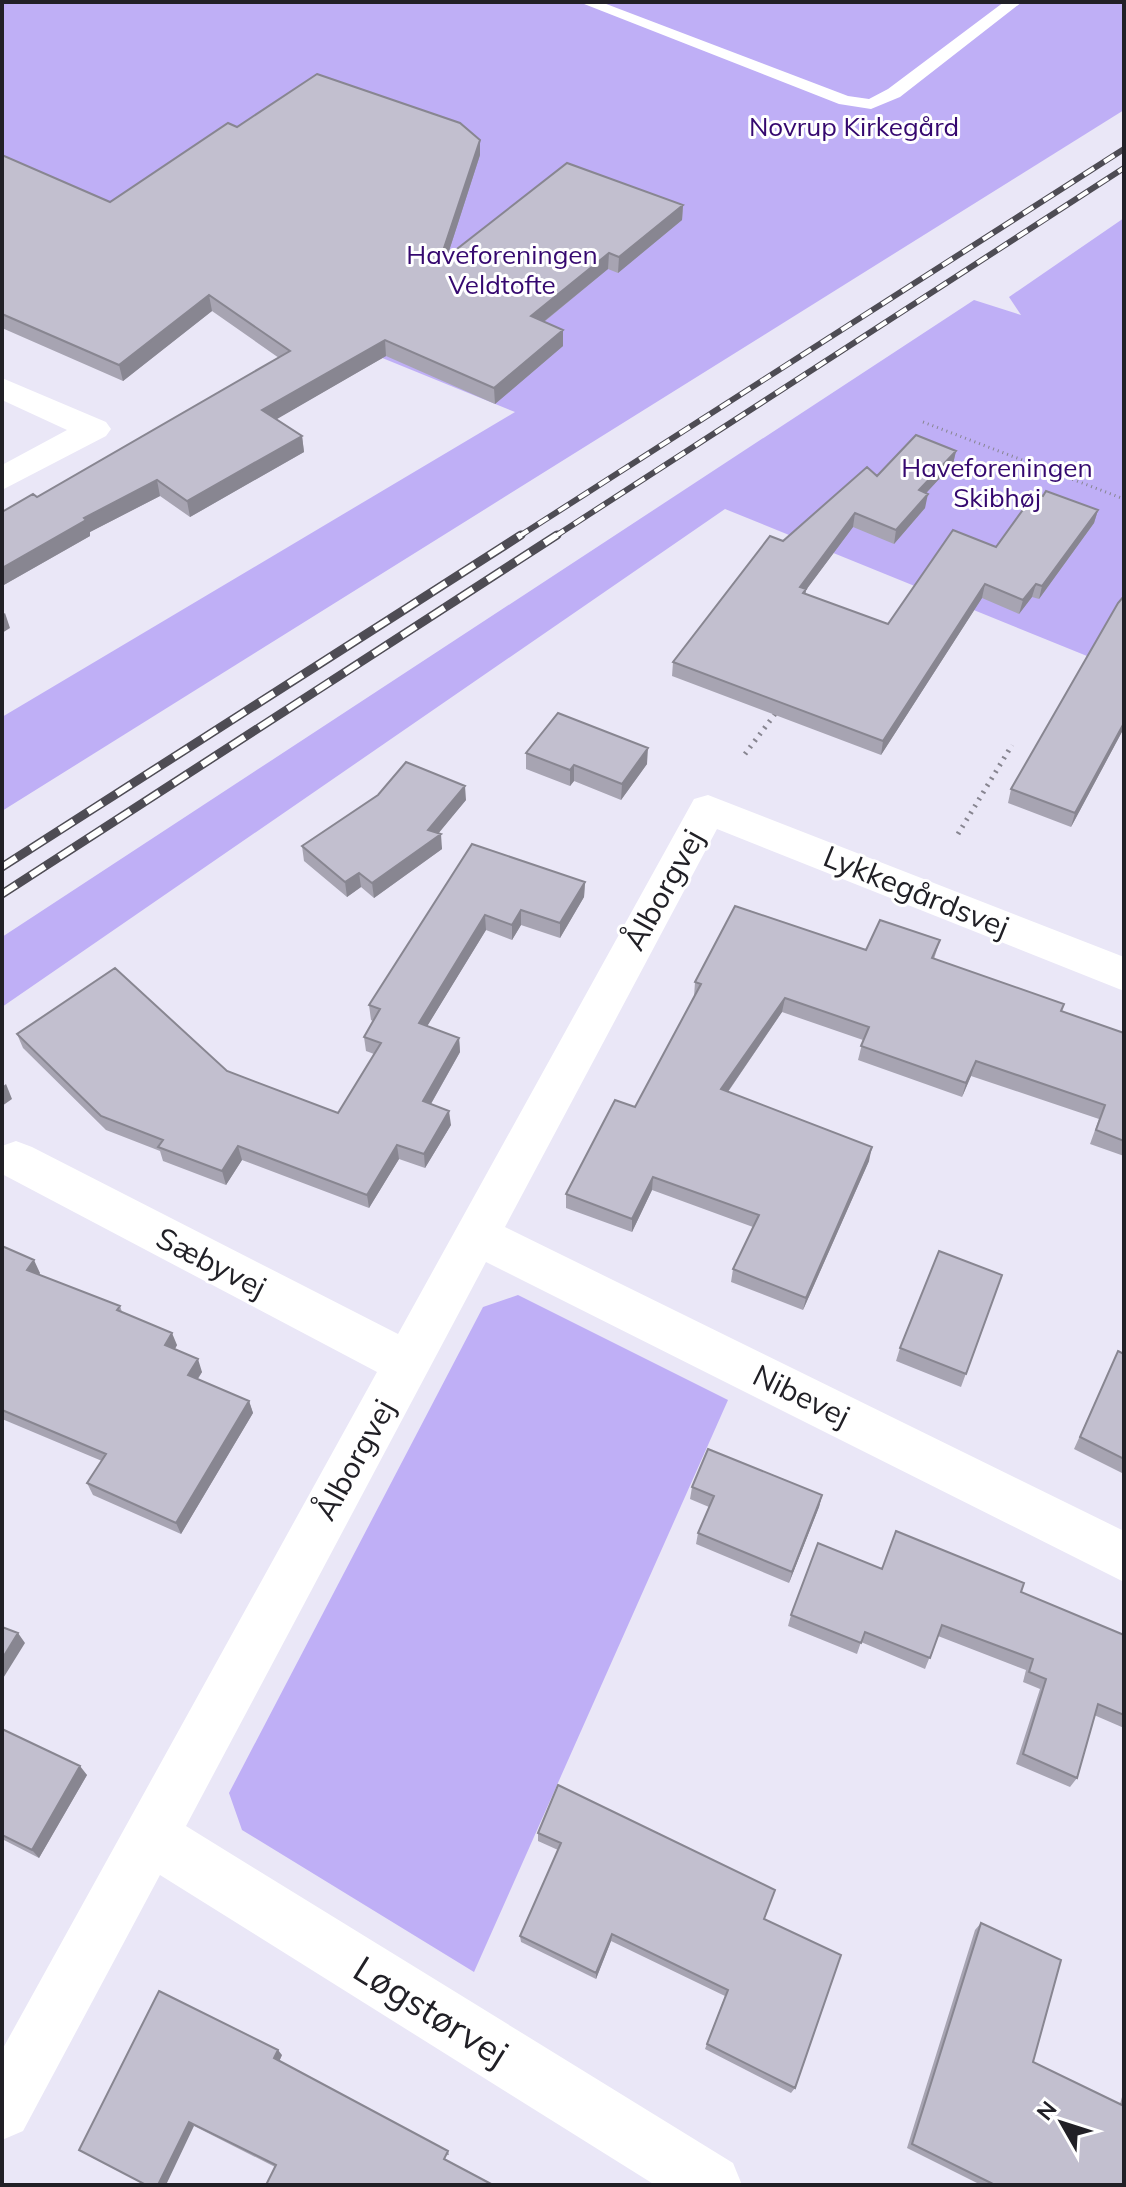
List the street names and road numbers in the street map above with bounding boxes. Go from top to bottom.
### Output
street label: Ålborgvej [614,822,712,957]
street label: Lykkegårdsvej [818,837,1015,945]
street label: Sæbyvej [150,1218,273,1306]
street label: Nibevej [747,1355,856,1435]
street label: Ålborgvej [305,1392,403,1527]
street label: Løgstørvej [346,1946,517,2076]

